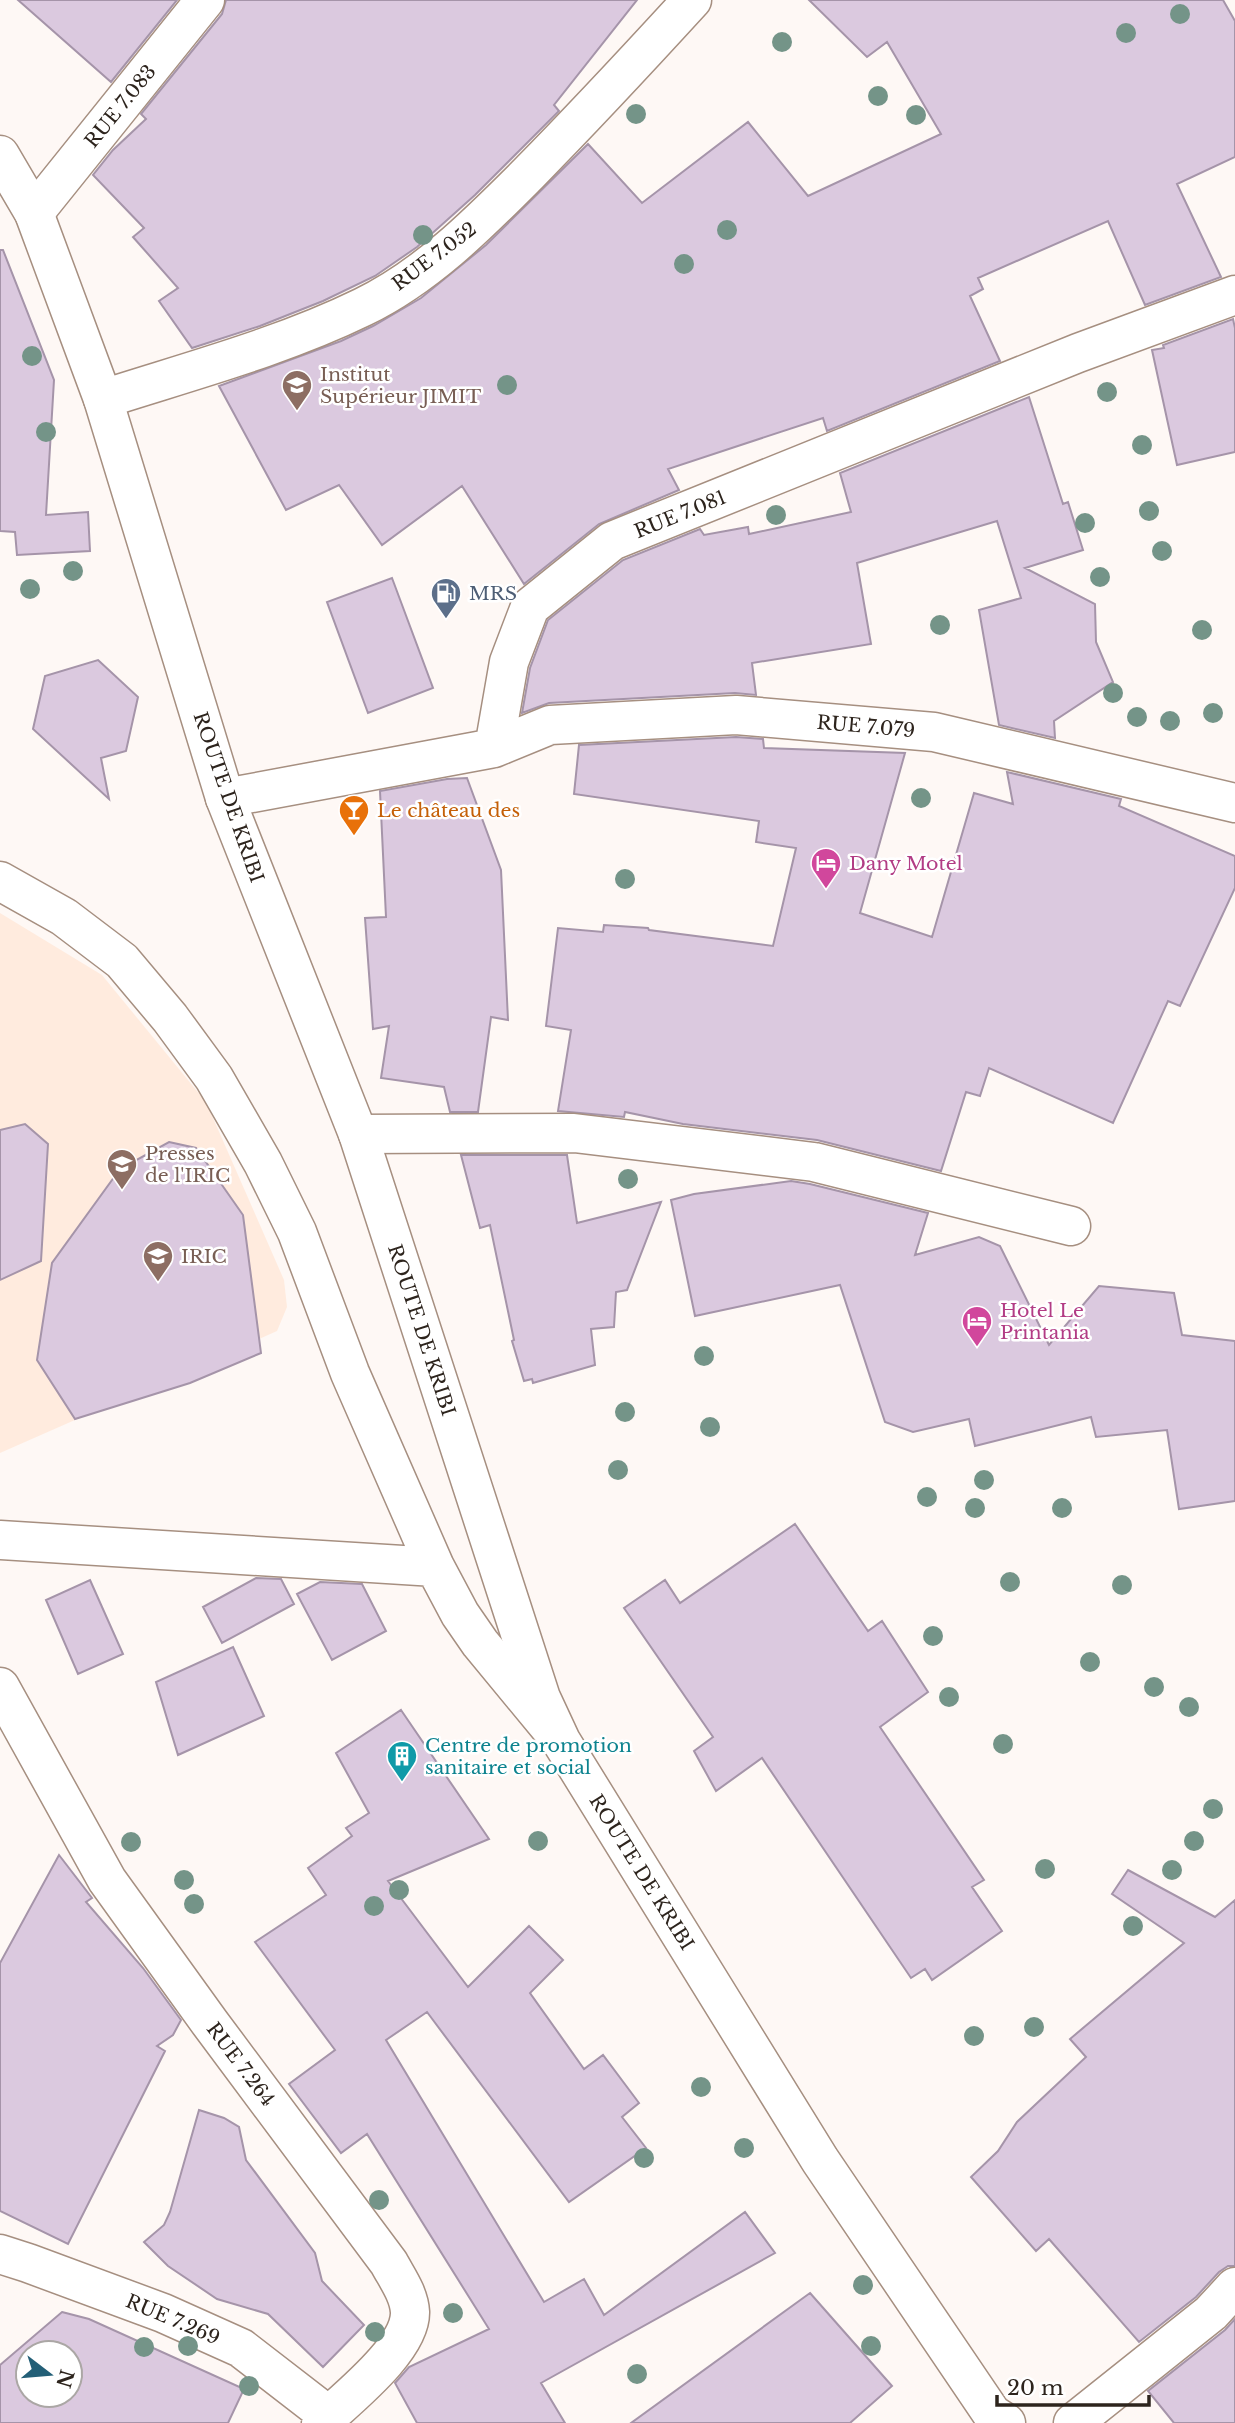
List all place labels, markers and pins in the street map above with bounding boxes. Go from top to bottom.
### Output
place label: Institut Supérieur JIMIT [320,363,481,408]
school or university icon: Institut Supérieur JIMIT [280,368,314,412]
fuel station icon: MRS [429,576,463,620]
place label: MRS [469,582,517,605]
bar icon: Le château des [337,793,371,837]
place label: Le château des [377,799,520,822]
hotel icon: Dany Motel [809,846,843,890]
place label: Dany Motel [849,852,963,875]
place label: Presses de l'IRIC [145,1142,230,1187]
school or university icon: Presses de l'IRIC [105,1147,139,1191]
school or university icon: IRIC [141,1239,175,1283]
place label: IRIC [181,1245,227,1268]
place label: Hotel Le Printania [1000,1299,1090,1344]
hotel icon: Hotel Le Printania [960,1304,994,1348]
place label: Centre de promotion sanitaire et social [425,1734,632,1779]
building icon: Centre de promotion sanitaire et social [385,1739,419,1783]

